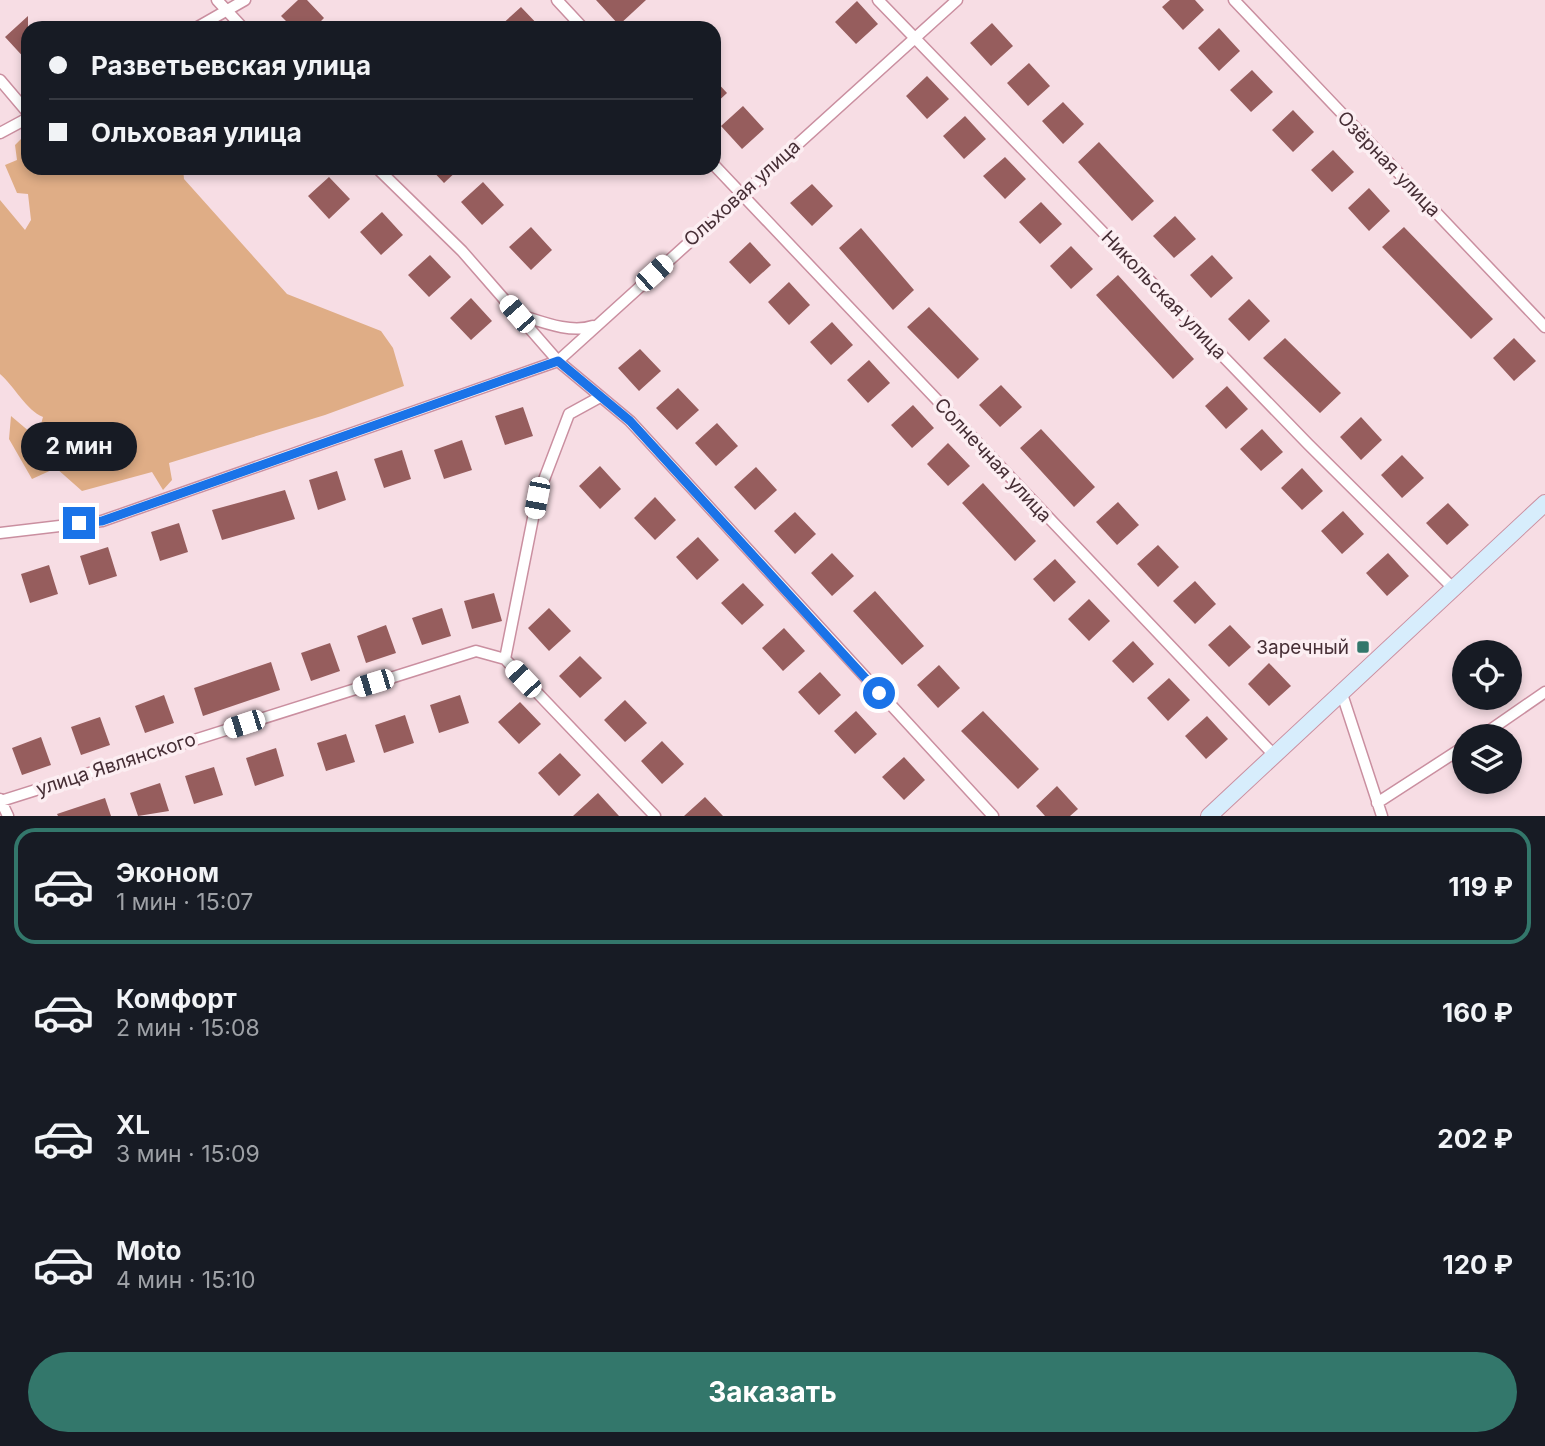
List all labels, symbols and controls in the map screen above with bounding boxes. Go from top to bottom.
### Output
text: Разветьевская улица [91,50,371,81]
street label: Озёрная улица [1333,106,1445,222]
text: Ольховая улица [91,117,302,148]
street label: Ольховая улица [679,135,805,251]
street label: Никольская улица [1097,226,1231,364]
car [632,251,677,295]
car [496,291,539,337]
street label: Солнечная улица [930,393,1056,527]
callout: 2 мин [21,421,137,470]
text: 2 мин [45,432,113,460]
car [523,475,552,521]
route end [63,507,95,539]
place label: Заречный [1256,636,1349,659]
marker: Заречный [1355,639,1371,655]
map controls [1452,640,1522,794]
button: locate [1452,640,1522,710]
car [501,656,546,702]
car [350,667,397,699]
route start [863,677,895,709]
car [221,708,268,740]
button: layers [1452,724,1522,794]
street label: улица Являнского [33,727,199,801]
icon: car [32,855,95,918]
text: Эконом [116,857,219,888]
text: 119 ₽ [1448,871,1513,902]
text: 1 мин · 15:07 [116,888,253,916]
icon: car [32,981,95,1044]
text: Комфорт [116,983,237,1014]
text: 160 ₽ [1442,997,1513,1028]
text: 2 мин · 15:08 [116,1014,260,1042]
icon: car [32,1107,95,1170]
text: XL [116,1109,150,1140]
text: 202 ₽ [1437,1123,1513,1154]
text: 3 мин · 15:09 [116,1140,260,1168]
icon: car [32,1233,95,1296]
text: Moto [116,1235,181,1266]
text: 120 ₽ [1442,1249,1513,1280]
text: 4 мин · 15:10 [116,1266,256,1294]
button: Заказать [28,1352,1517,1432]

